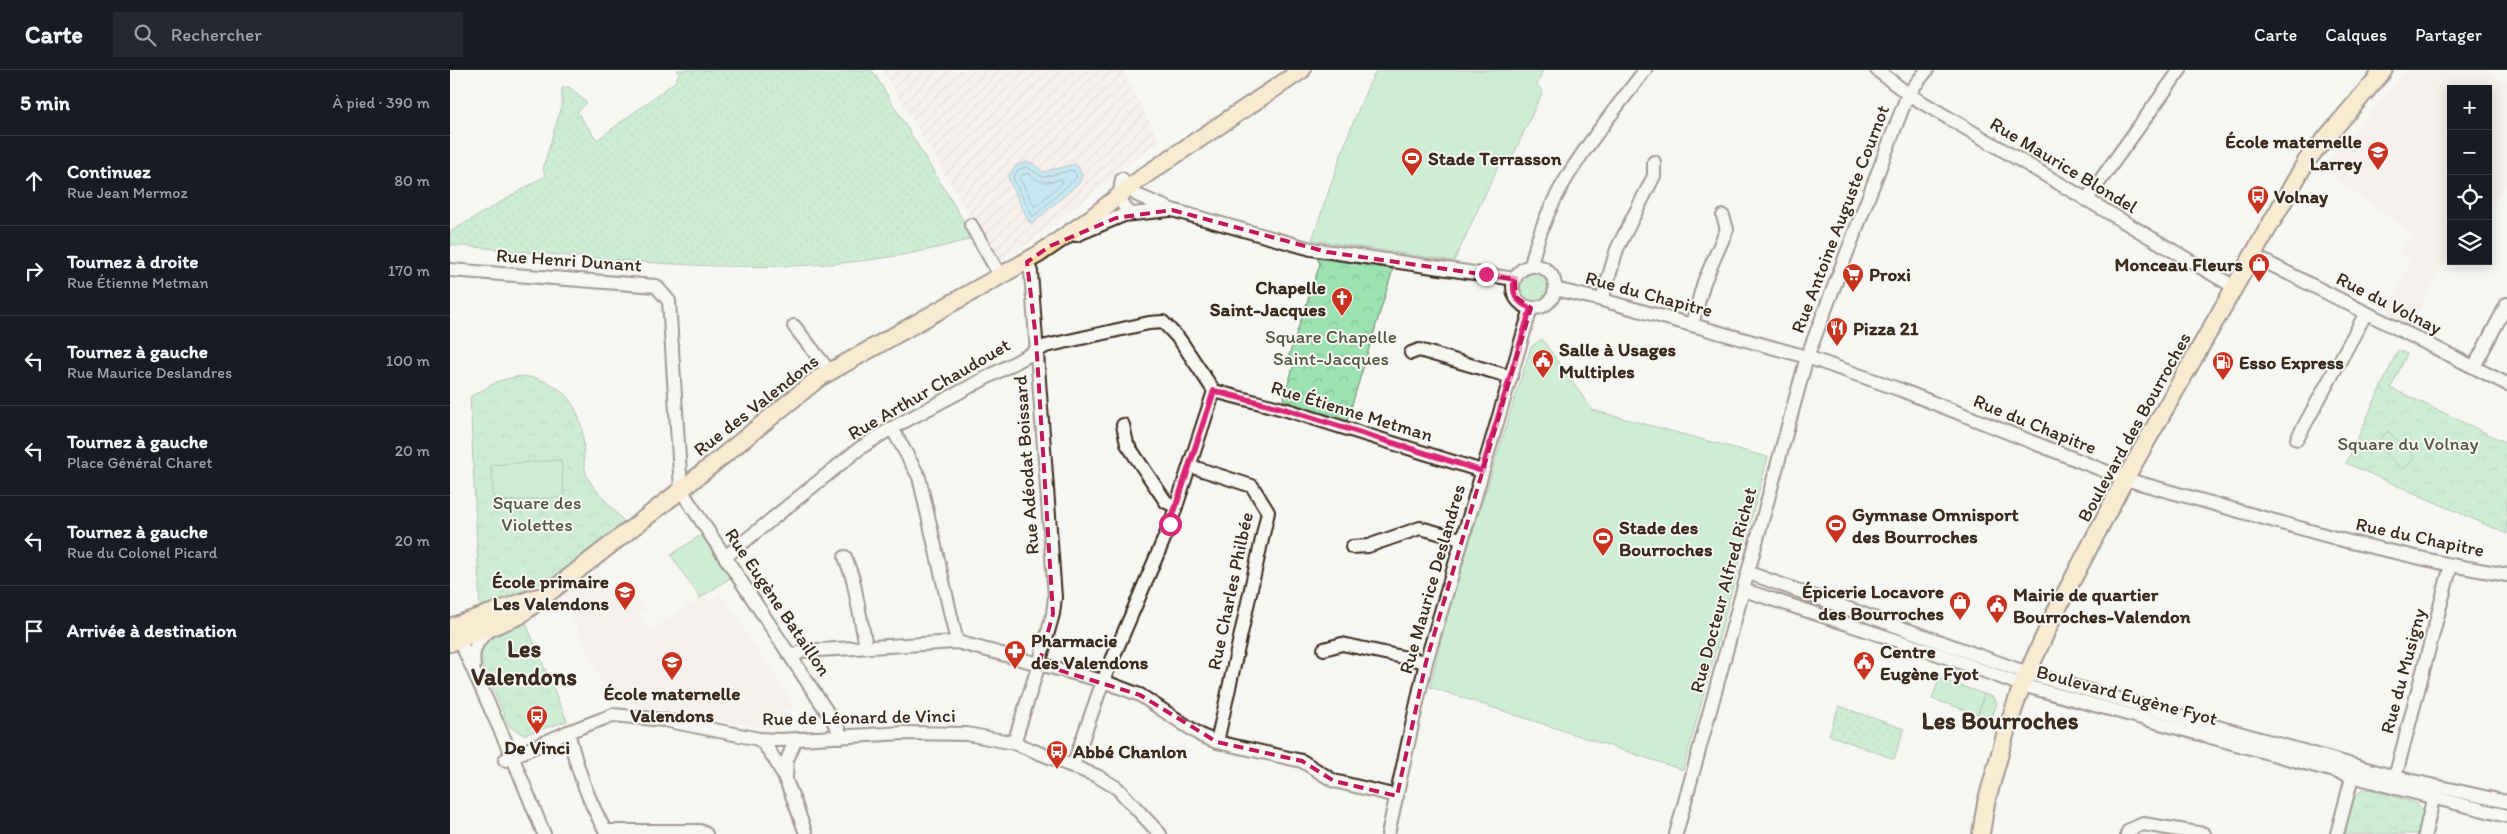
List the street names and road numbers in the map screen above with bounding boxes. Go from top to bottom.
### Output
street label: Rue Antoine Auguste Cournot [1786,102,1894,336]
street label: Rue Maurice Blondel [1986,112,2143,218]
street label: Rue Henri Dunant [495,243,643,277]
street label: Rue du Chapitre [1583,266,1715,322]
street label: Rue du Volnay [2332,267,2446,339]
street label: Boulevard des Bourroches [2072,328,2196,526]
street label: Rue Arthur Chaudouet [844,333,1014,445]
street label: Rue des Valendons [689,349,823,461]
street label: Rue Adéodat Boissard [1008,374,1044,555]
street label: Rue Étienne Metman [1268,375,1436,447]
street label: Rue du Chapitre [1970,389,2100,459]
street label: Rue Maurice Deslandres [1394,482,1470,676]
street label: Rue Docteur Alfred Richet [1684,485,1762,695]
street label: Rue Charles Philbée [1202,510,1258,672]
street label: Rue du Chapitre [2354,512,2486,562]
street label: Rue Eugène Bataillon [720,524,836,680]
street label: Rue du Musigny [2375,606,2431,736]
street label: Boulevard Eugène Fyot [2034,660,2220,730]
street label: Rue de Léonard de Vinci [762,704,956,730]

